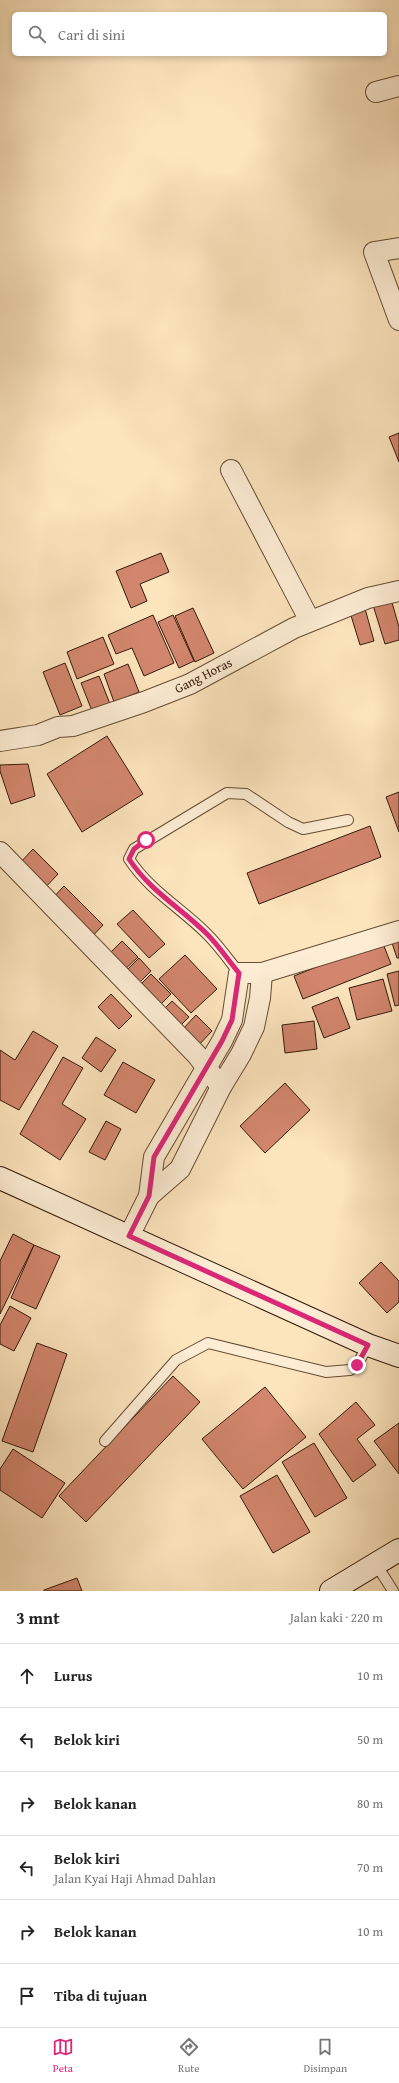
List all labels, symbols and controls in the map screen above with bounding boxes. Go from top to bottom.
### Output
search box [12,12,387,56]
icon: search [26,23,48,45]
text: Cari di sini [58,24,125,45]
street label: Gang Horas [171,653,235,698]
route start [137,831,155,849]
route end [348,1356,366,1374]
text: 3 mnt [16,1605,60,1630]
text: Jalan kaki · 220 m [290,1608,383,1627]
icon: ahead [16,1665,38,1687]
text: Lurus [54,1665,92,1686]
text: 10 m [357,1666,383,1685]
icon: left [16,1729,38,1751]
text: Belok kiri [54,1729,120,1750]
text: 50 m [357,1730,383,1749]
icon: right [16,1793,38,1815]
text: Belok kanan [54,1793,137,1814]
text: 80 m [357,1794,383,1813]
text: Belok kiri [54,1848,120,1869]
icon: left [16,1857,38,1879]
text: 70 m [357,1858,383,1877]
text: Jalan Kyai Haji Ahmad Dahlan [54,1869,216,1888]
icon: right [16,1921,38,1943]
text: Belok kanan [54,1921,137,1942]
text: 10 m [357,1922,383,1941]
icon: arrive [16,1985,38,2007]
text: Tiba di tujuan [54,1985,147,2006]
tab: Peta [52,2036,74,2076]
tab: Rute [178,2036,200,2076]
tab: Disimpan [304,2036,347,2076]

